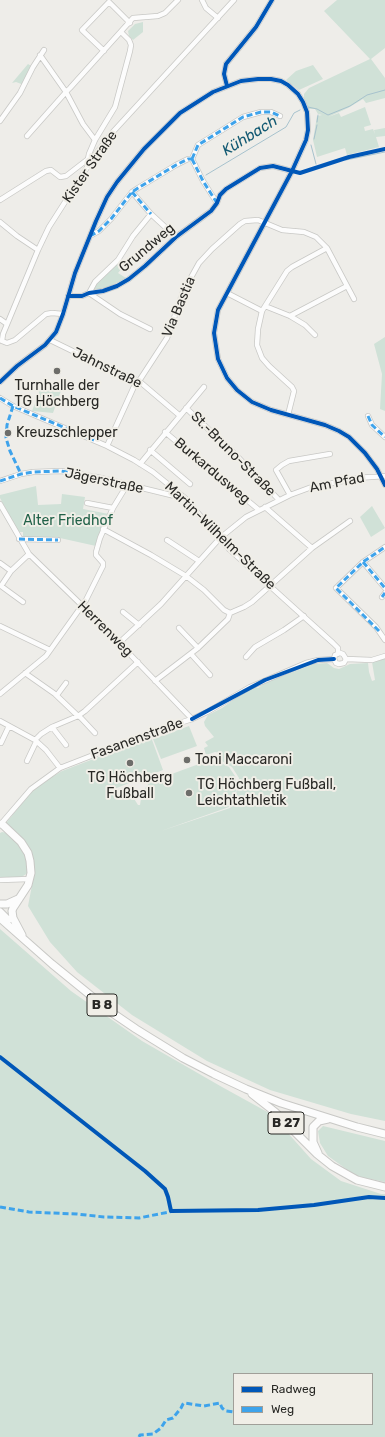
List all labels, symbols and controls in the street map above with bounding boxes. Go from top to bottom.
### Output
water label: Kühbach [219,112,281,160]
street label: Kister Straße [59,128,121,206]
street label: Grundweg [116,220,178,276]
street label: Via Bastia [159,274,199,340]
street label: Jahnstraße [70,344,144,392]
marker: Turnhalle der TG Höchberg [52,366,62,376]
place label: Turnhalle der TG Höchberg [14,378,100,410]
street label: St.-Bruno-Straße [187,408,279,500]
place label: Kreuzschlepper [16,425,117,441]
marker: Kreuzschlepper [3,428,13,438]
street label: Burkardusweg [171,434,253,508]
street label: Jägerstraße [63,464,145,498]
street label: Am Pfad [308,469,366,497]
street label: Martin-Wilhelm-Straße [161,479,279,593]
park label: Alter Friedhof [23,513,113,529]
street label: Herrenweg [74,598,136,660]
street label: Fasanenstraße [89,715,185,763]
place label: Toni Maccaroni [195,752,292,768]
marker: Toni Maccaroni [182,755,192,765]
marker: TG Höchberg Fußball [125,758,135,768]
place label: TG Höchberg Fußball [88,770,172,802]
place label: TG Höchberg Fußball, Leichtathletik [197,777,336,810]
marker: TG Höchberg Fußball, Leichtathletik [184,788,194,798]
road number: B 8 [87,994,117,1016]
road number: B 27 [268,1112,304,1134]
legend [233,1373,373,1425]
text: Radweg [271,1382,316,1396]
text: Weg [271,1402,294,1416]

